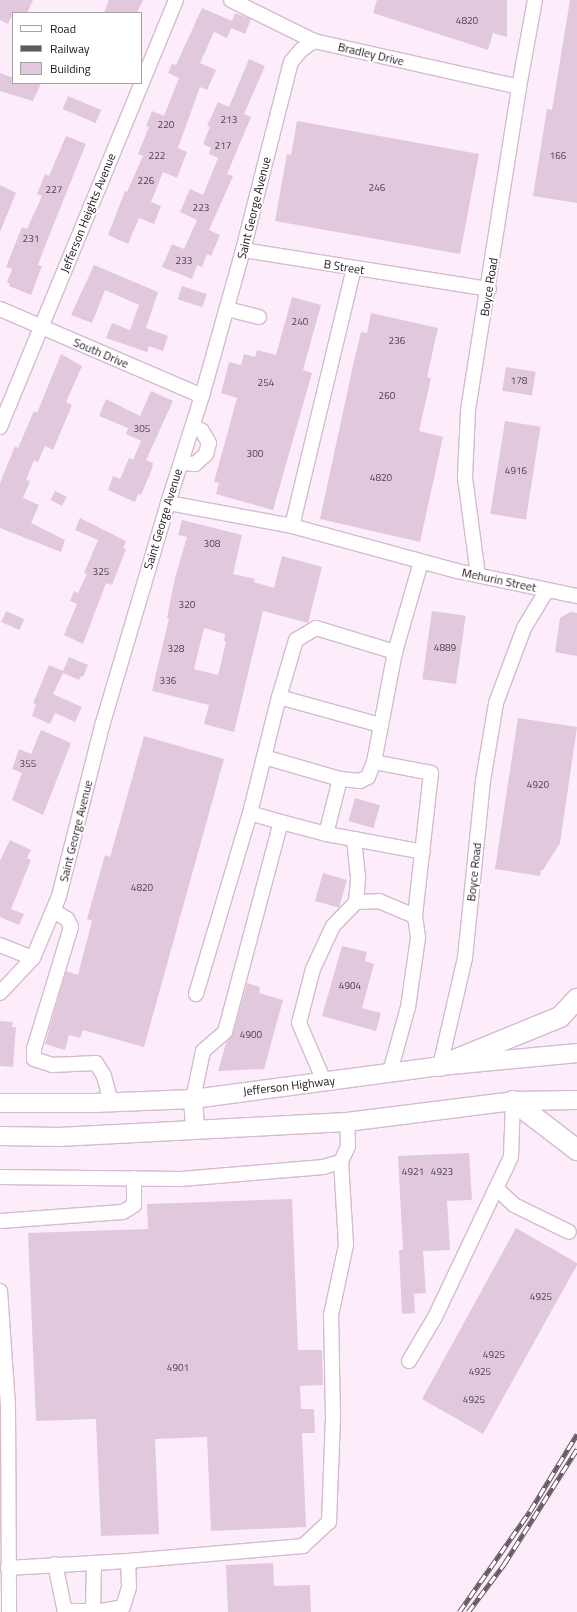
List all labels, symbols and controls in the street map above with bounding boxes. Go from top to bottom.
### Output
legend [12,12,142,84]
house number: 4820 [456,15,478,27]
text: Road [50,19,76,38]
text: Railway [50,39,90,58]
street label: Bradley Drive [337,39,405,69]
text: Building [50,59,91,78]
house number: 213 [221,114,237,126]
house number: 220 [158,119,174,131]
house number: 217 [215,140,231,152]
house number: 222 [149,150,165,162]
house number: 166 [550,150,566,162]
street label: Jefferson Heights Avenue [57,151,119,275]
street label: Saint George Avenue [234,155,274,261]
house number: 226 [138,175,154,187]
house number: 246 [369,182,385,194]
house number: 227 [46,184,62,196]
house number: 223 [193,202,209,214]
house number: 231 [23,233,39,245]
house number: 233 [176,255,192,267]
street label: B Street [323,257,365,277]
street label: Boyce Road [477,257,501,317]
house number: 240 [292,316,308,328]
street label: South Drive [71,335,131,371]
house number: 236 [389,335,405,347]
house number: 178 [511,375,527,387]
house number: 254 [258,377,274,389]
house number: 260 [379,390,395,402]
house number: 305 [134,423,150,435]
house number: 300 [247,448,263,460]
house number: 4916 [505,465,527,477]
street label: Saint George Avenue [141,467,185,571]
house number: 4820 [370,472,392,484]
house number: 308 [204,538,220,550]
street label: Mehurin Street [460,565,538,595]
house number: 325 [93,566,109,578]
house number: 320 [179,599,195,611]
house number: 4889 [434,642,456,654]
house number: 328 [168,643,184,655]
house number: 336 [160,675,176,687]
house number: 355 [20,758,36,770]
street label: Saint George Avenue [56,778,96,884]
house number: 4920 [527,779,549,791]
street label: Boyce Road [464,842,484,902]
house number: 4820 [131,882,153,894]
house number: 4904 [339,980,361,992]
house number: 4900 [240,1029,262,1041]
street label: Jefferson Highway [242,1073,336,1099]
house number: 4921 [402,1166,424,1178]
house number: 4923 [431,1166,453,1178]
house number: 4925 [530,1291,552,1303]
house number: 4925 [483,1349,505,1361]
house number: 4901 [167,1362,189,1374]
house number: 4925 [469,1366,491,1378]
house number: 4925 [463,1394,485,1406]

